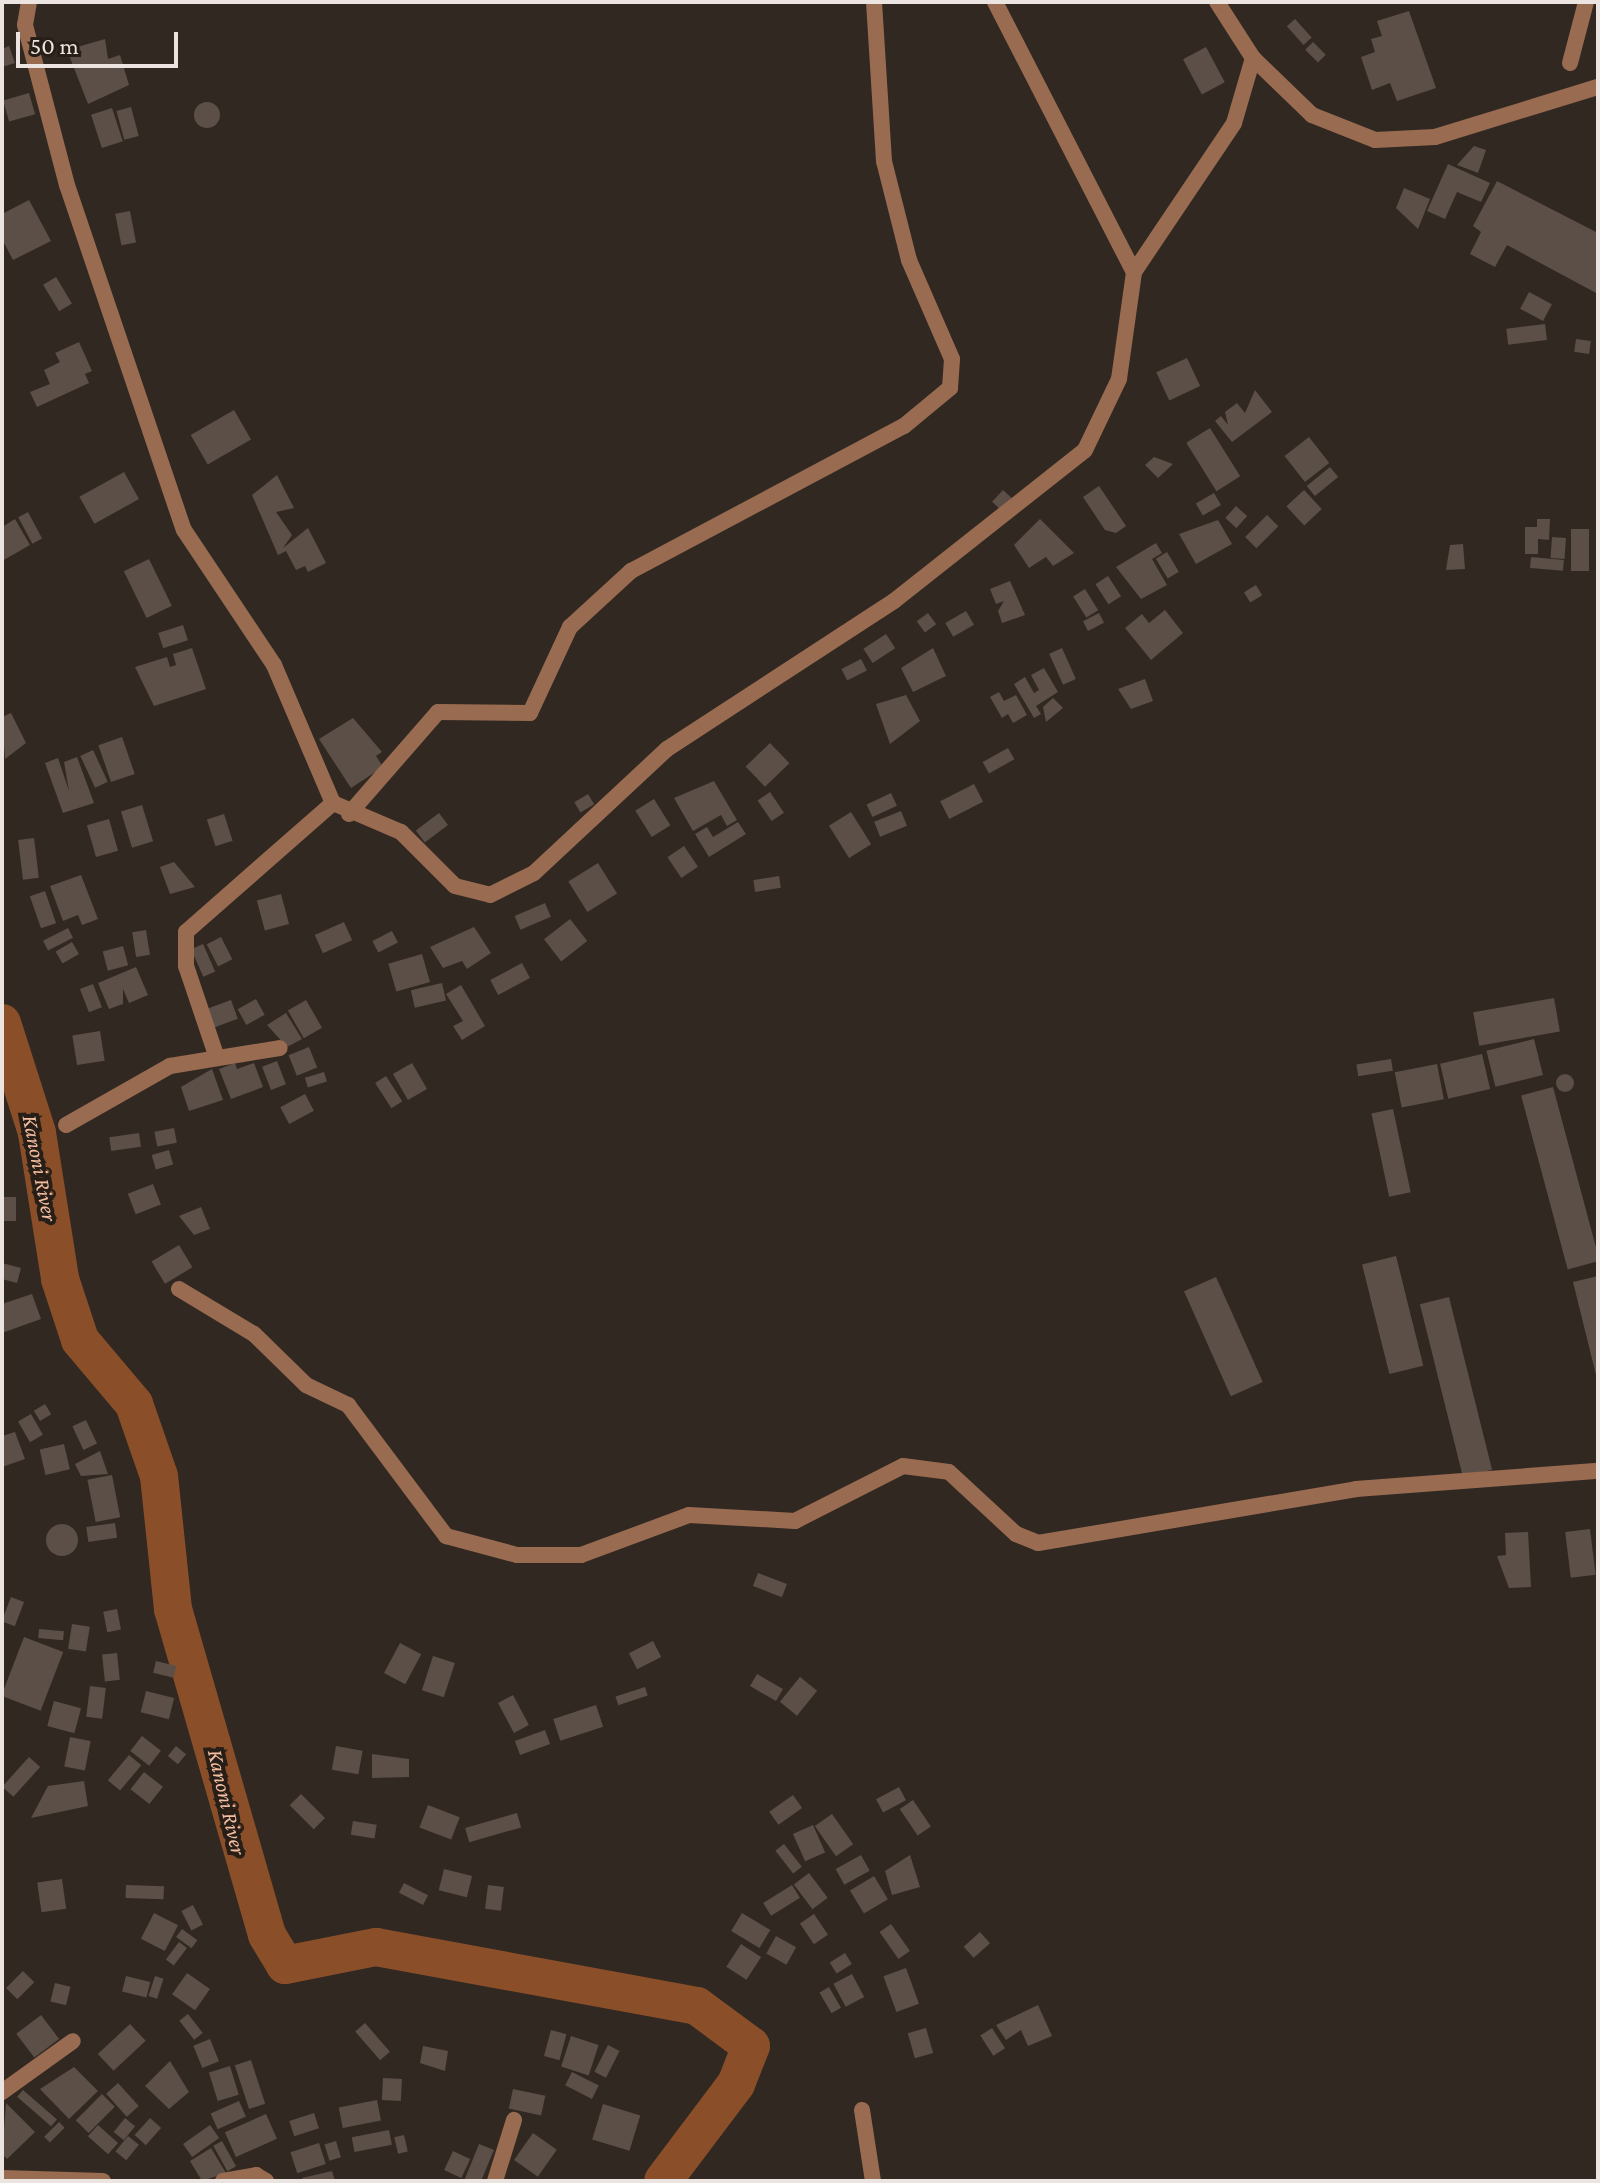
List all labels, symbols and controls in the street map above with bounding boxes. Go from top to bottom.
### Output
scale bar [20,16,182,66]
text: 50 m [30,32,79,59]
water label: Kanoni River [17,1113,63,1223]
water label: Kanoni River [202,1747,252,1857]

